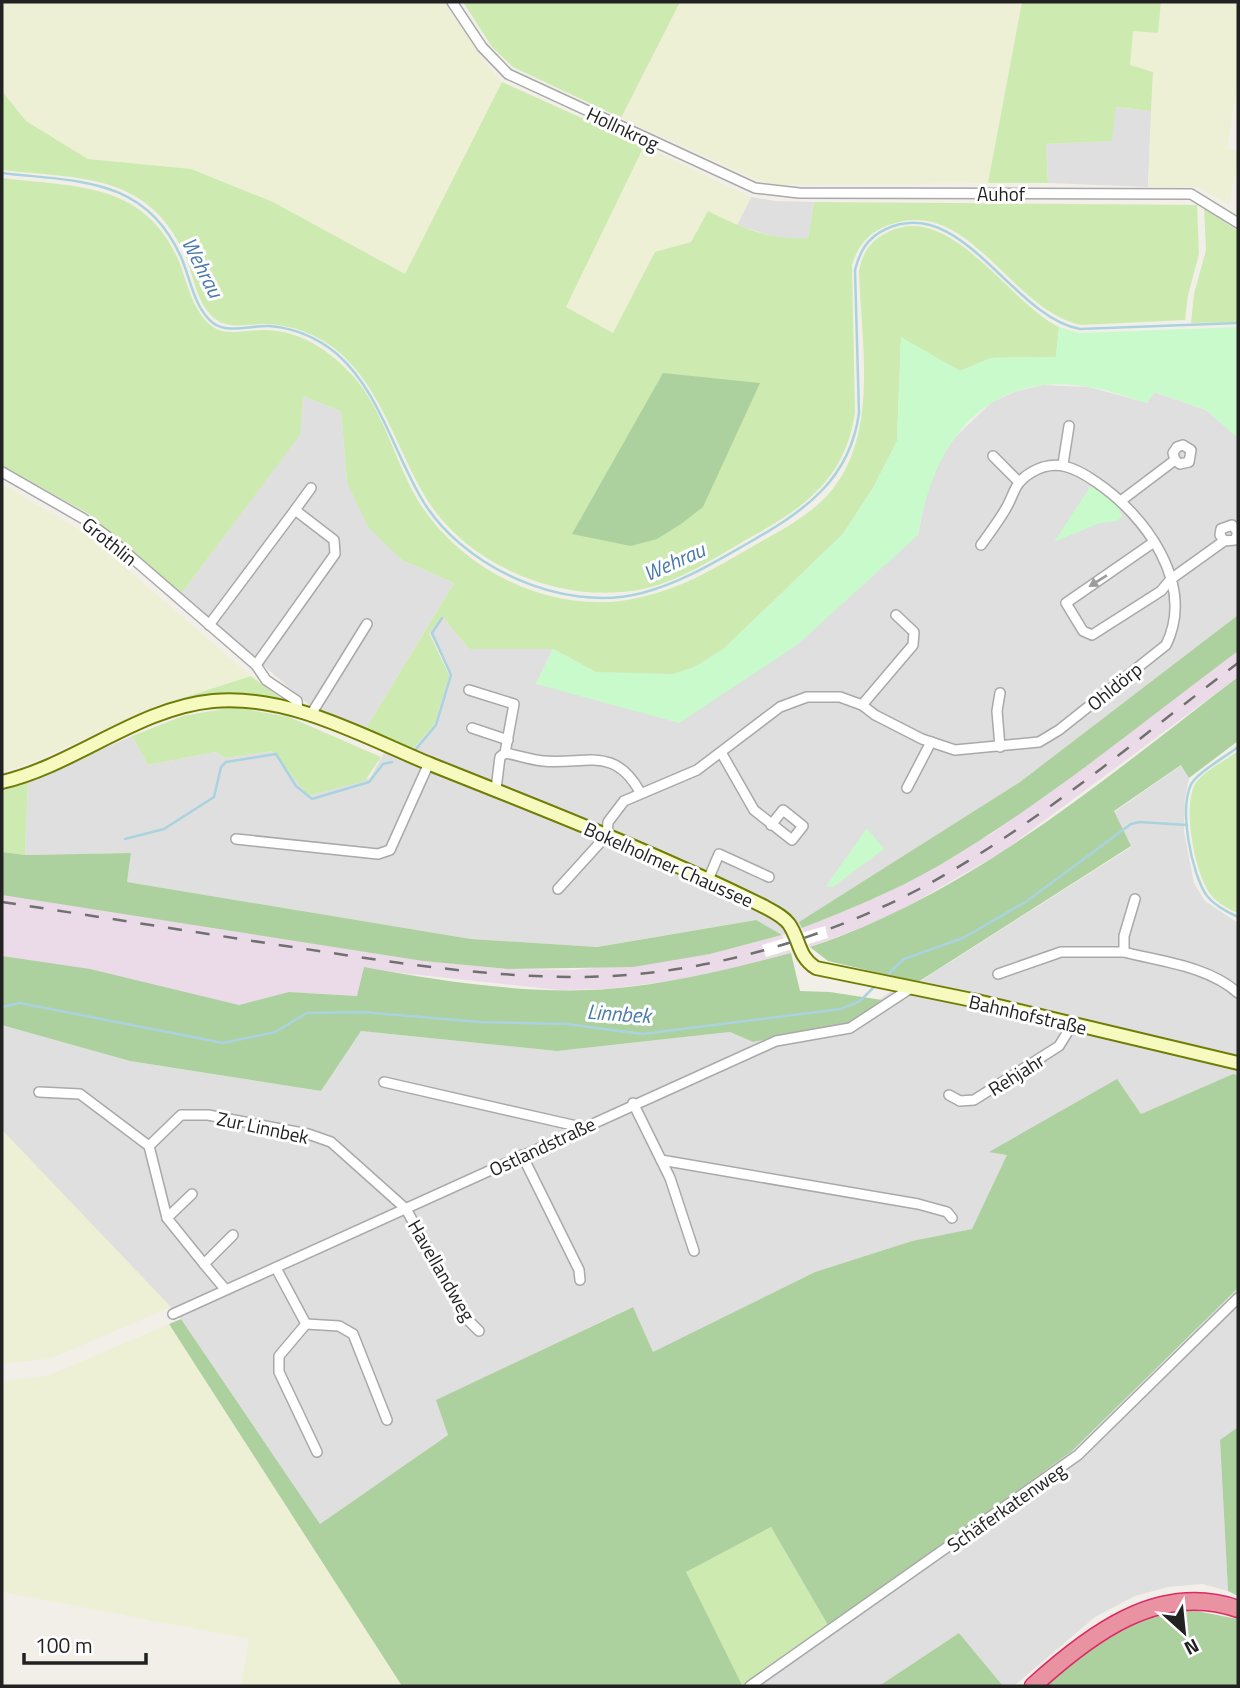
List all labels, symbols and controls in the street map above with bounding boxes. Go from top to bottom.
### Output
street label: Hollnkrog [582,99,664,158]
street label: Auhof [977,179,1026,208]
water label: Wehrau [174,231,233,304]
street label: Grothlin [76,510,144,572]
water label: Wehrau [638,533,711,589]
one-way arrow [1089,574,1108,587]
street label: Ohldörp [1080,655,1148,717]
street label: Bokelholmer Chaussee [580,814,758,914]
street label: Bahnhofstraße [966,986,1090,1042]
water label: Linnbek [586,995,655,1031]
street label: Rehjahr [982,1045,1050,1103]
street label: Zur Linnbek [214,1103,312,1151]
street label: Ostlandstraße [484,1109,600,1183]
street label: Havellandweg [401,1214,483,1326]
street label: Schäferkatenweg [941,1455,1072,1559]
north arrow [1149,1597,1219,1667]
scale bar [24,1622,147,1666]
text: 100 m [35,1629,92,1661]
text: N [1179,1632,1204,1664]

